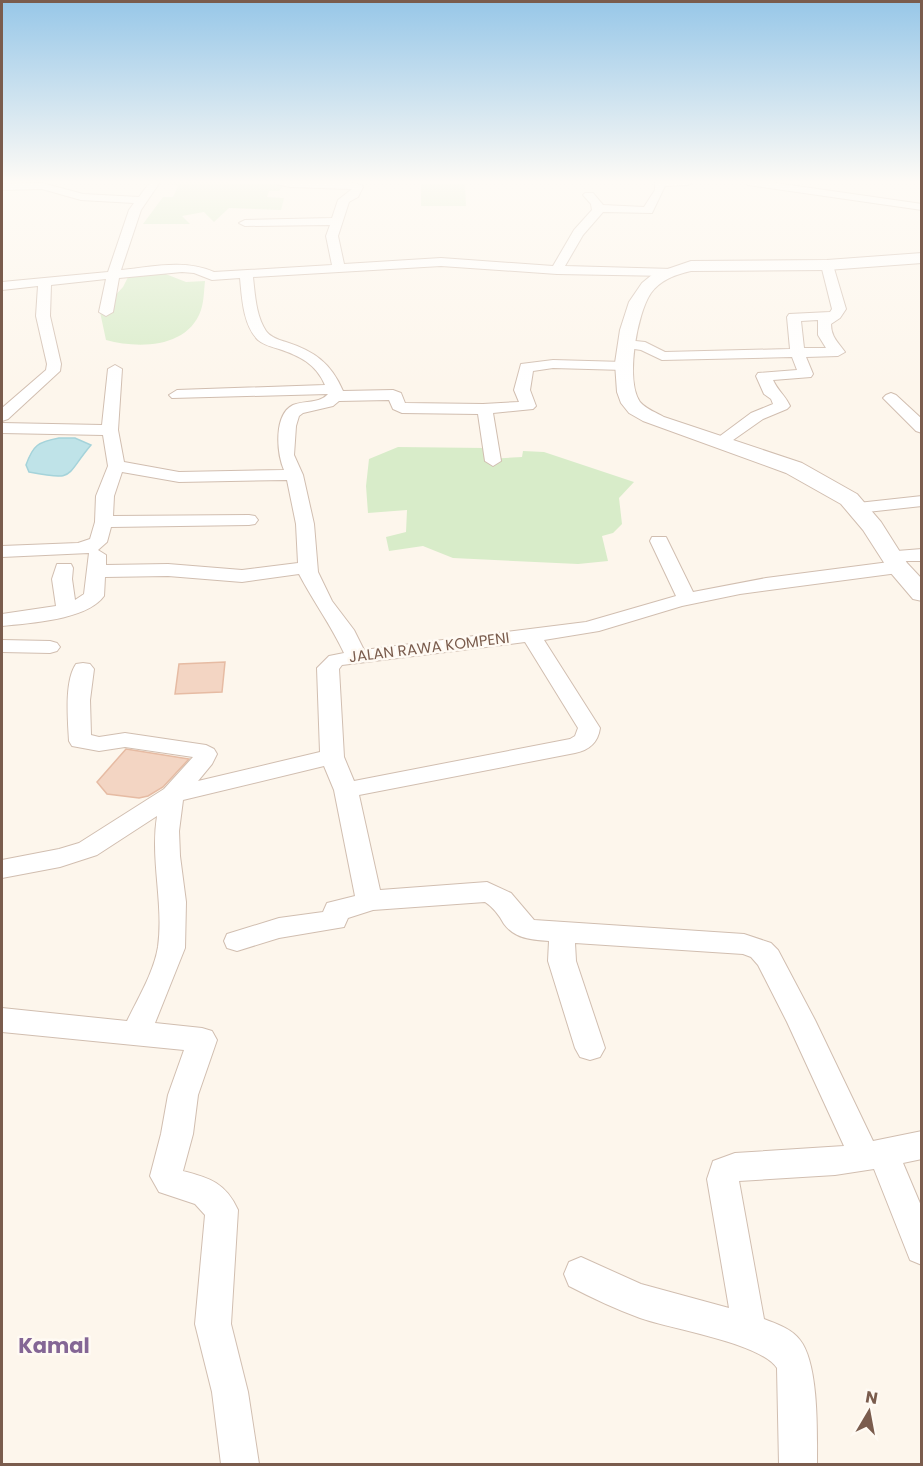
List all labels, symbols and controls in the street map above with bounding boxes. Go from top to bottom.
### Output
street label: JALAN RAWA KOMPENI [348,627,510,667]
district label: Kamal [18,1331,90,1360]
north arrow [839,1382,899,1442]
text: N [864,1385,879,1410]

